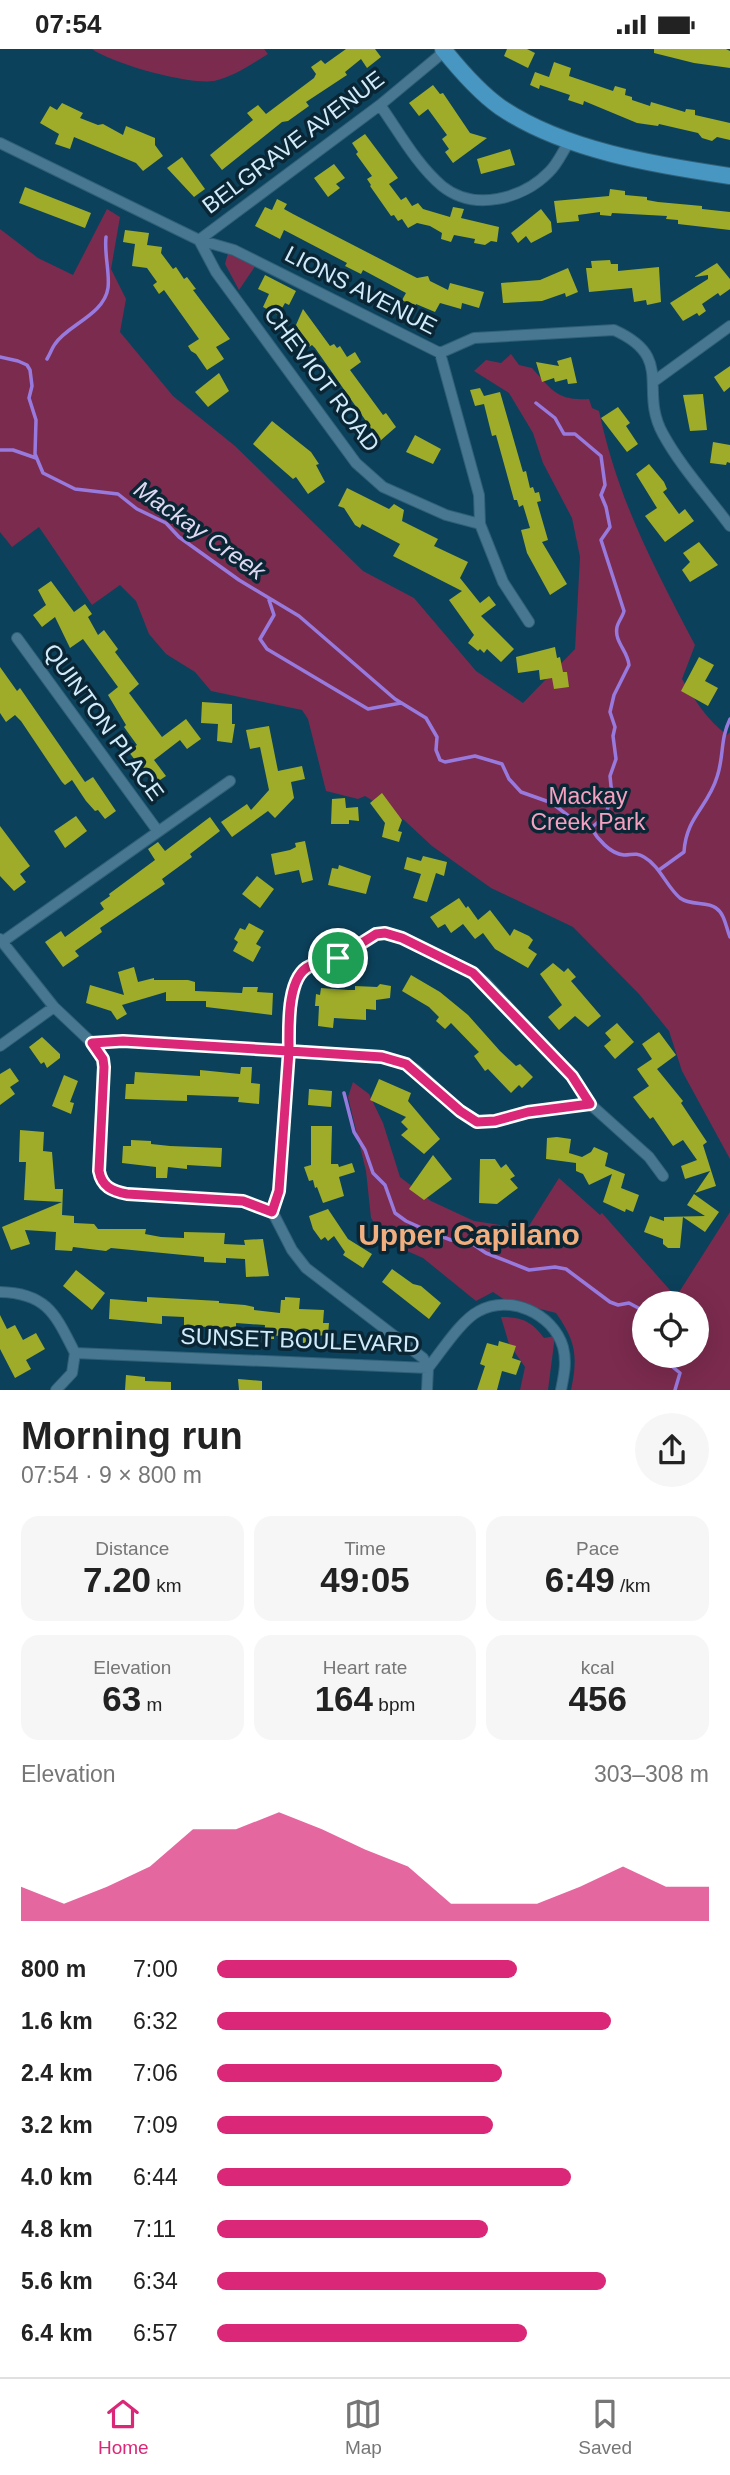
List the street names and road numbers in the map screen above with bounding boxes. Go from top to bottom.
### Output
street label: BELGRAVE AVENUE [197,65,389,219]
street label: LIONS AVENUE [281,241,441,339]
street label: CHEVIOT ROAD [259,301,385,457]
street label: QUINTON PLACE [38,639,170,805]
street label: SUNSET BOULEVARD [180,1323,420,1357]

